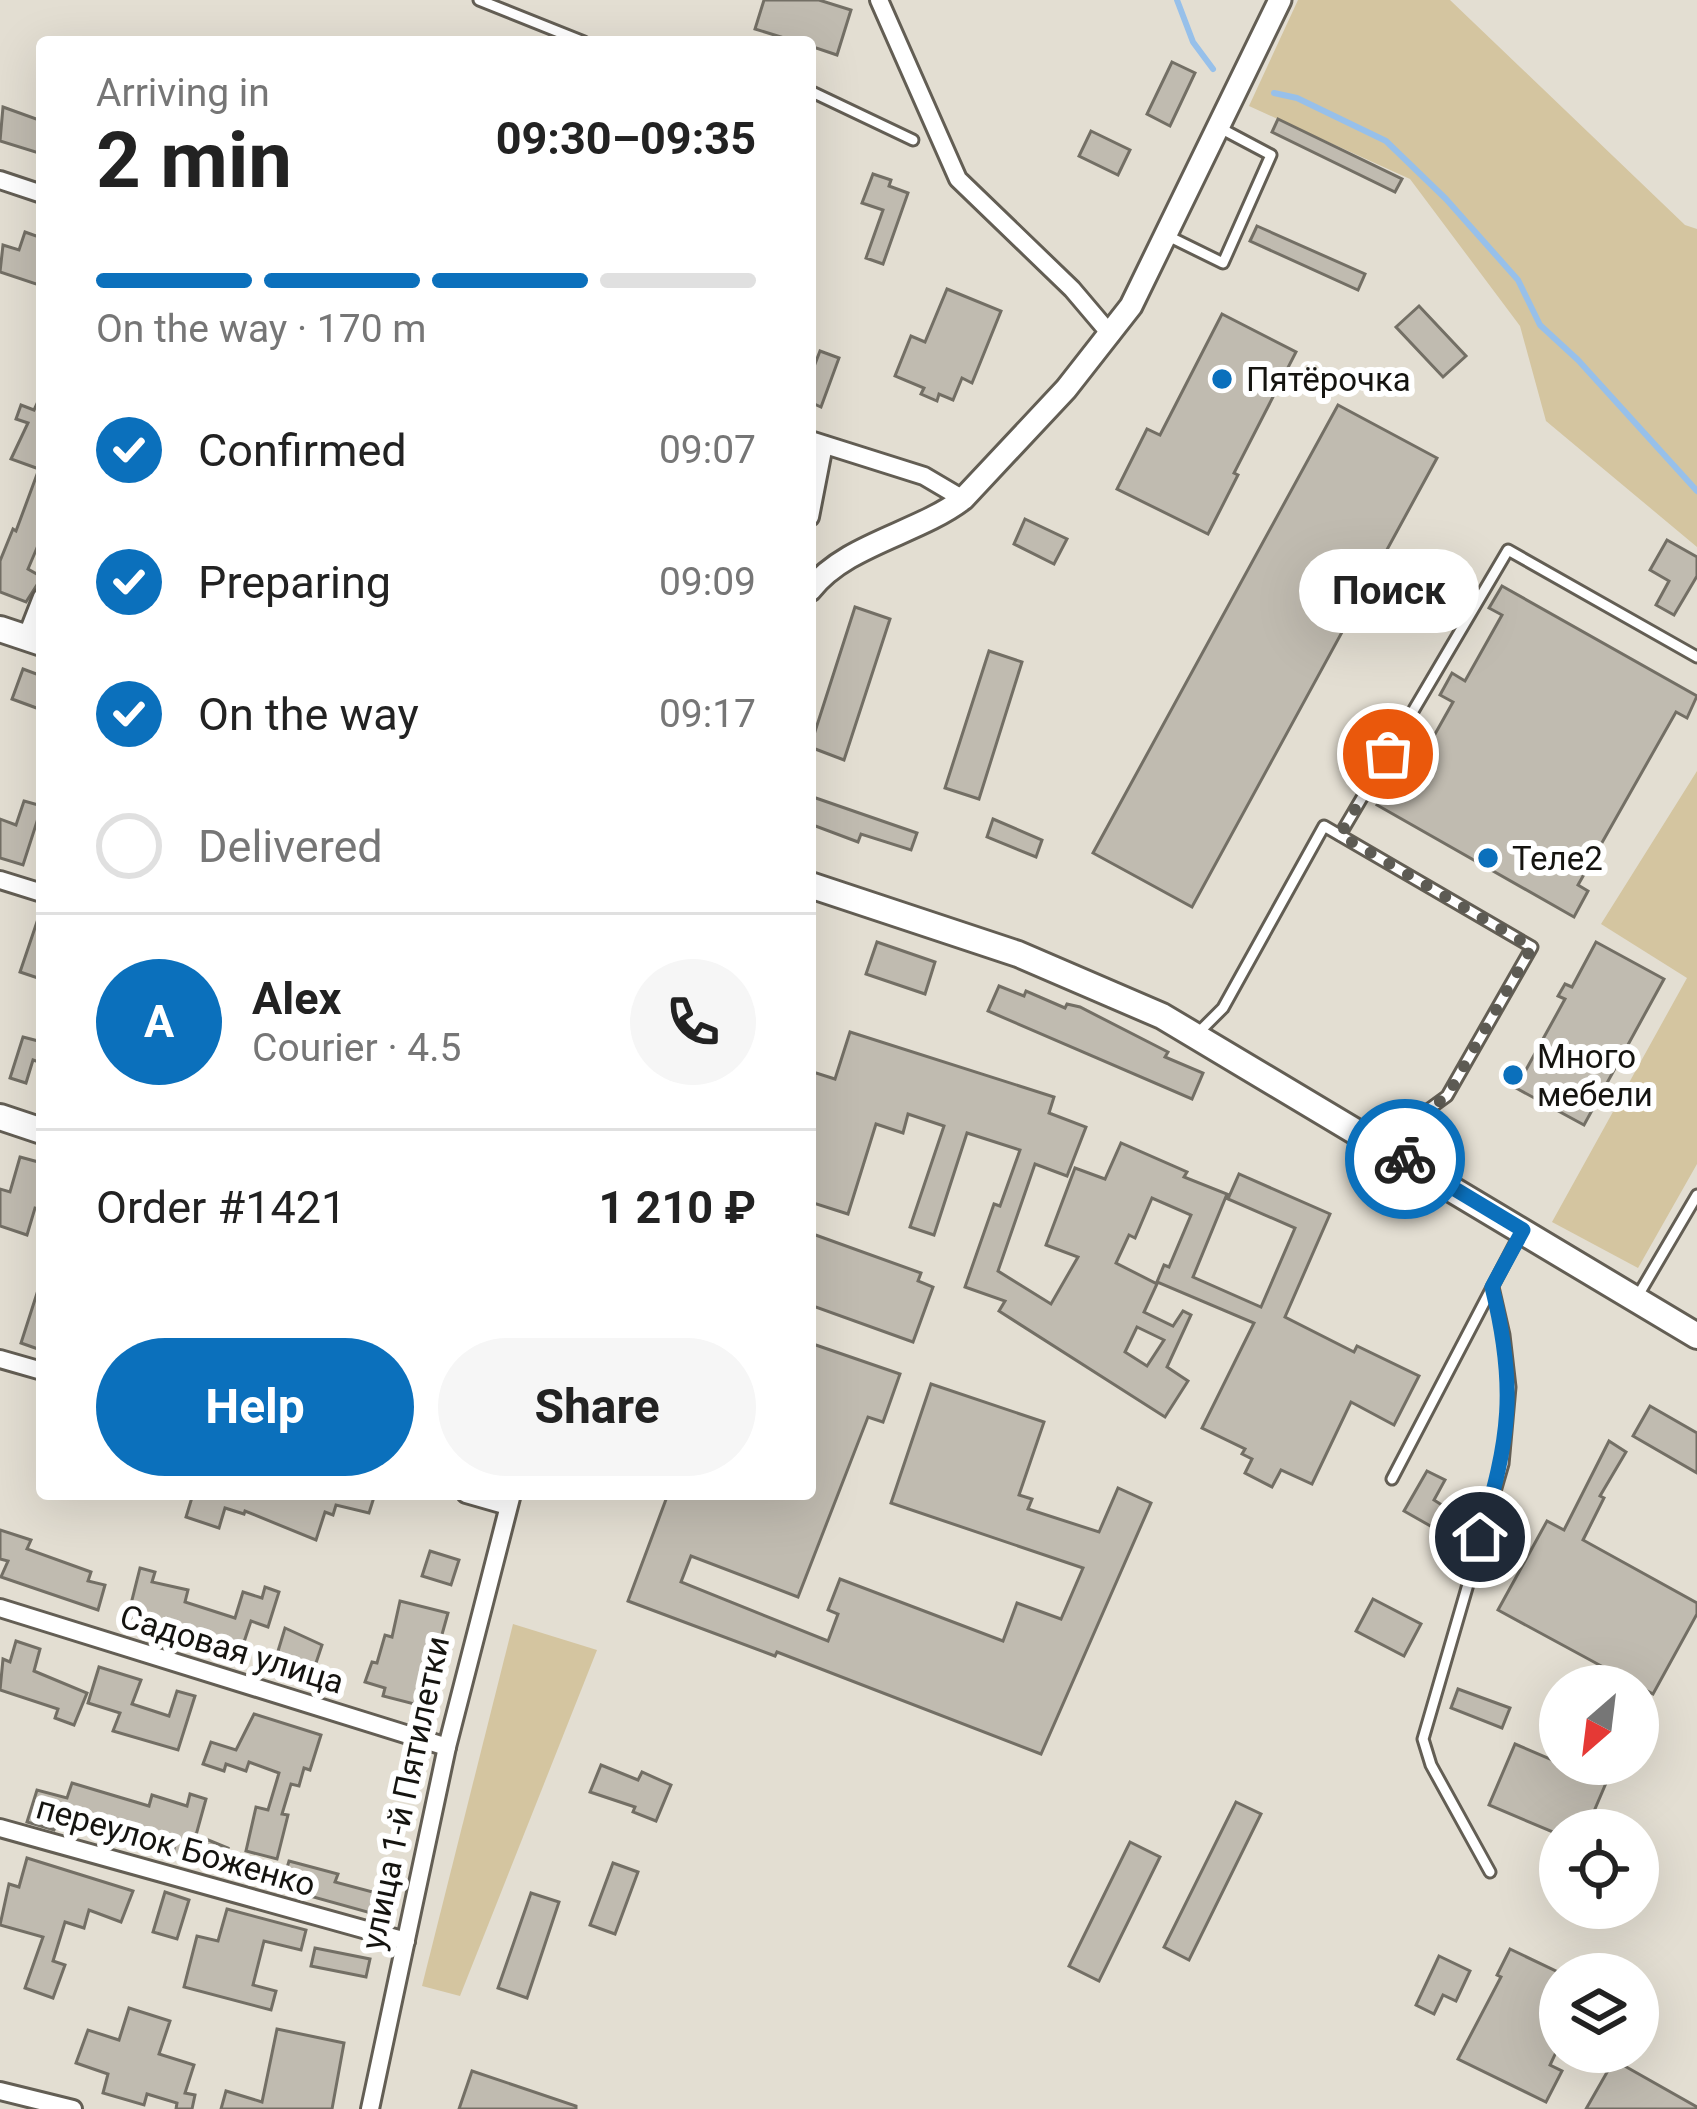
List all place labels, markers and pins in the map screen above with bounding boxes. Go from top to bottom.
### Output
place label: Пятёрочка [1246,360,1411,399]
marker: Пятёрочка [1209,366,1235,392]
callout: Поиск [1298,550,1478,634]
pin [1337,703,1439,805]
place label: Теле2 [1512,839,1603,878]
marker: Теле2 [1475,845,1501,871]
place label: Много мебели [1537,1037,1653,1114]
marker: Много мебели [1500,1062,1526,1088]
pin [1429,1486,1531,1588]

